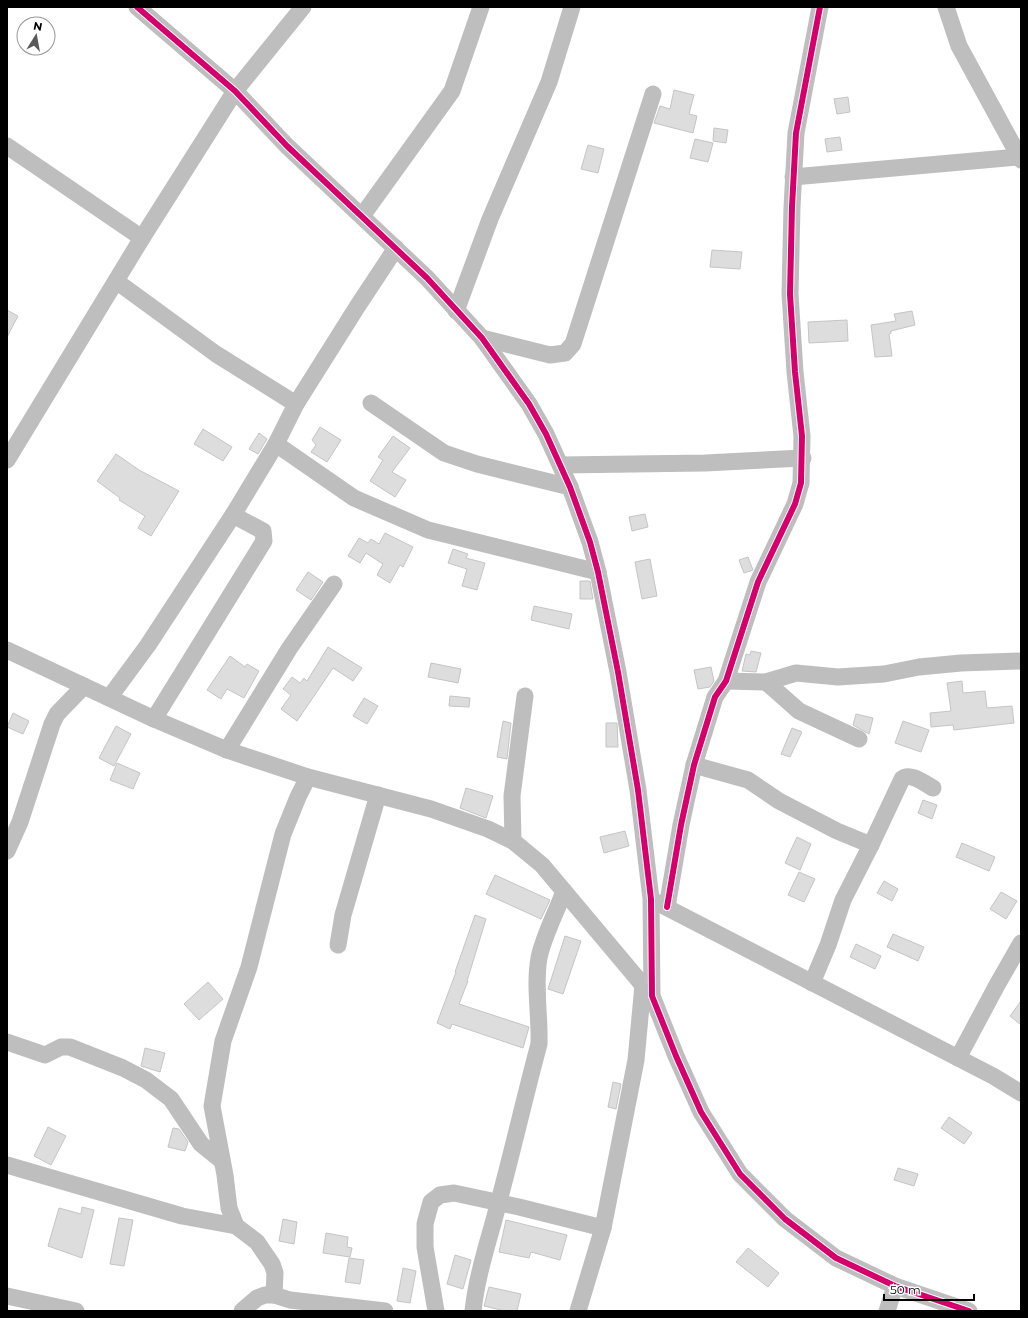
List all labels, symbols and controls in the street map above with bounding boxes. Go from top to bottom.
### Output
north arrow [16,16,56,56]
text: N [32,18,44,34]
scale bar [884,1276,974,1302]
text: 50 m [890,1282,921,1297]

